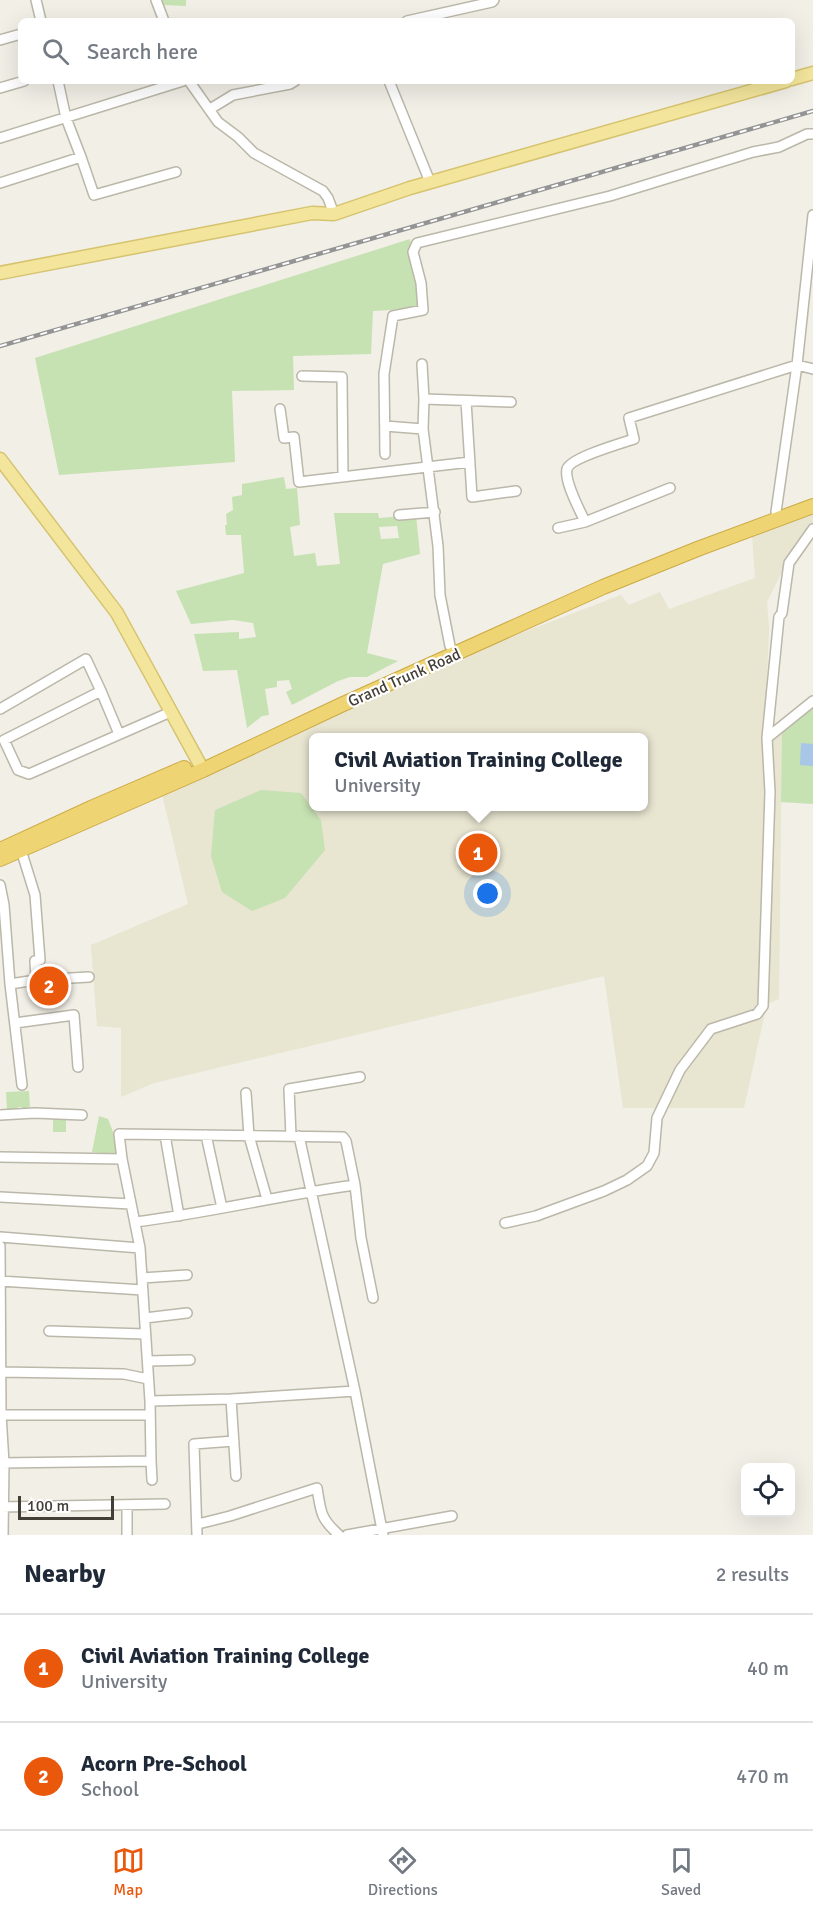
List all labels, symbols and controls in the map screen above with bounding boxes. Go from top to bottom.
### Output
search box [18,18,795,84]
icon: search [39,35,72,68]
text: Search here [87,38,198,65]
street label: Grand Trunk Road [345,644,464,712]
popup [309,733,648,811]
text: Civil Aviation Training College [334,746,623,773]
text: University [334,773,421,798]
pin: 1 [458,830,498,876]
your location [473,879,502,908]
pin: 2 [29,964,68,1008]
map controls [741,1463,795,1517]
button: locate [741,1463,795,1517]
scale bar [18,1493,114,1520]
text: 100 m [27,1496,69,1516]
text: Nearby [24,1558,105,1590]
text: 2 results [716,1562,789,1587]
text: Civil Aviation Training College [81,1642,369,1669]
text: 1 [38,1656,49,1681]
text: 40 m [747,1656,789,1681]
text: University [81,1669,167,1694]
text: Acorn Pre-School [81,1750,247,1777]
text: 2 [38,1764,49,1789]
text: 470 m [736,1764,789,1789]
text: School [81,1777,139,1802]
tab: Map [112,1844,145,1900]
tab: Directions [368,1844,438,1900]
tab: Saved [661,1844,701,1900]

